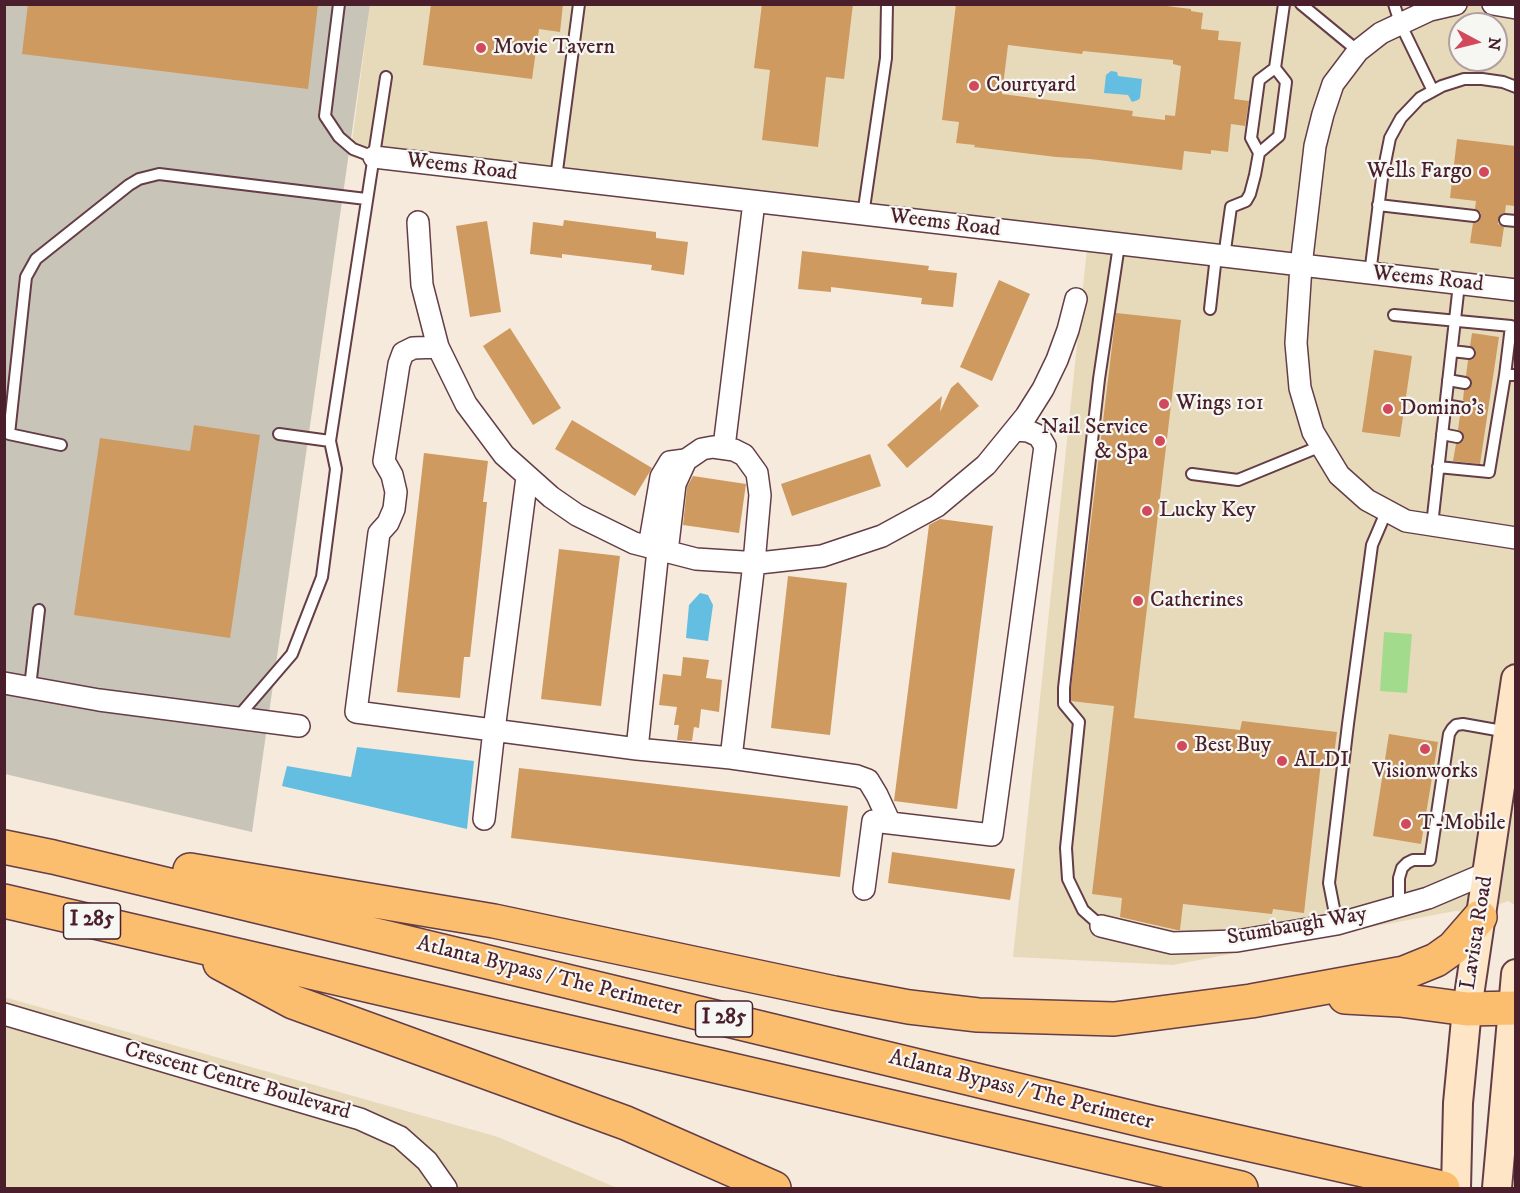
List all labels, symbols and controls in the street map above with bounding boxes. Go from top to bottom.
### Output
north arrow [1448,12,1508,72]
place label: Movie Tavern [493,35,615,61]
text: N [1483,36,1505,52]
marker: Movie Tavern [474,41,488,55]
place label: Courtyard [986,73,1076,99]
marker: Courtyard [967,79,981,93]
street label: Weems Road [405,148,519,188]
place label: Wells Fargo [1367,159,1472,185]
marker: Wells Fargo [1477,165,1491,179]
street label: Weems Road [888,204,1002,244]
street label: Weems Road [1371,261,1485,299]
place label: Wings 101 [1176,391,1264,417]
place label: Domino's [1400,396,1484,422]
marker: Wings 101 [1157,397,1171,411]
marker: Domino's [1381,402,1395,416]
place label: Nail Service & Spa [1041,415,1148,466]
marker: Nail Service & Spa [1153,434,1167,448]
place label: Lucky Key [1159,498,1256,524]
marker: Lucky Key [1140,504,1154,518]
place label: Catherines [1150,588,1243,614]
marker: Catherines [1131,594,1145,608]
place label: Best Buy [1194,733,1271,759]
marker: Best Buy [1175,739,1189,753]
marker: Visionworks [1418,742,1432,756]
place label: ALDI [1294,748,1349,774]
marker: ALDI [1275,754,1289,768]
place label: Visionworks [1372,759,1478,785]
place label: T-Mobile [1418,811,1506,837]
marker: T-Mobile [1399,817,1413,831]
street label: Lavista Road [1456,874,1500,992]
street label: Stumbaugh Way [1225,902,1369,952]
road number: I 285 [64,903,121,939]
street label: Atlanta Bypass / The Perimeter [414,931,684,1023]
road number: I 285 [696,1001,752,1037]
street label: Crescent Centre Boulevard [121,1037,353,1127]
street label: Atlanta Bypass / The Perimeter [886,1045,1156,1137]

